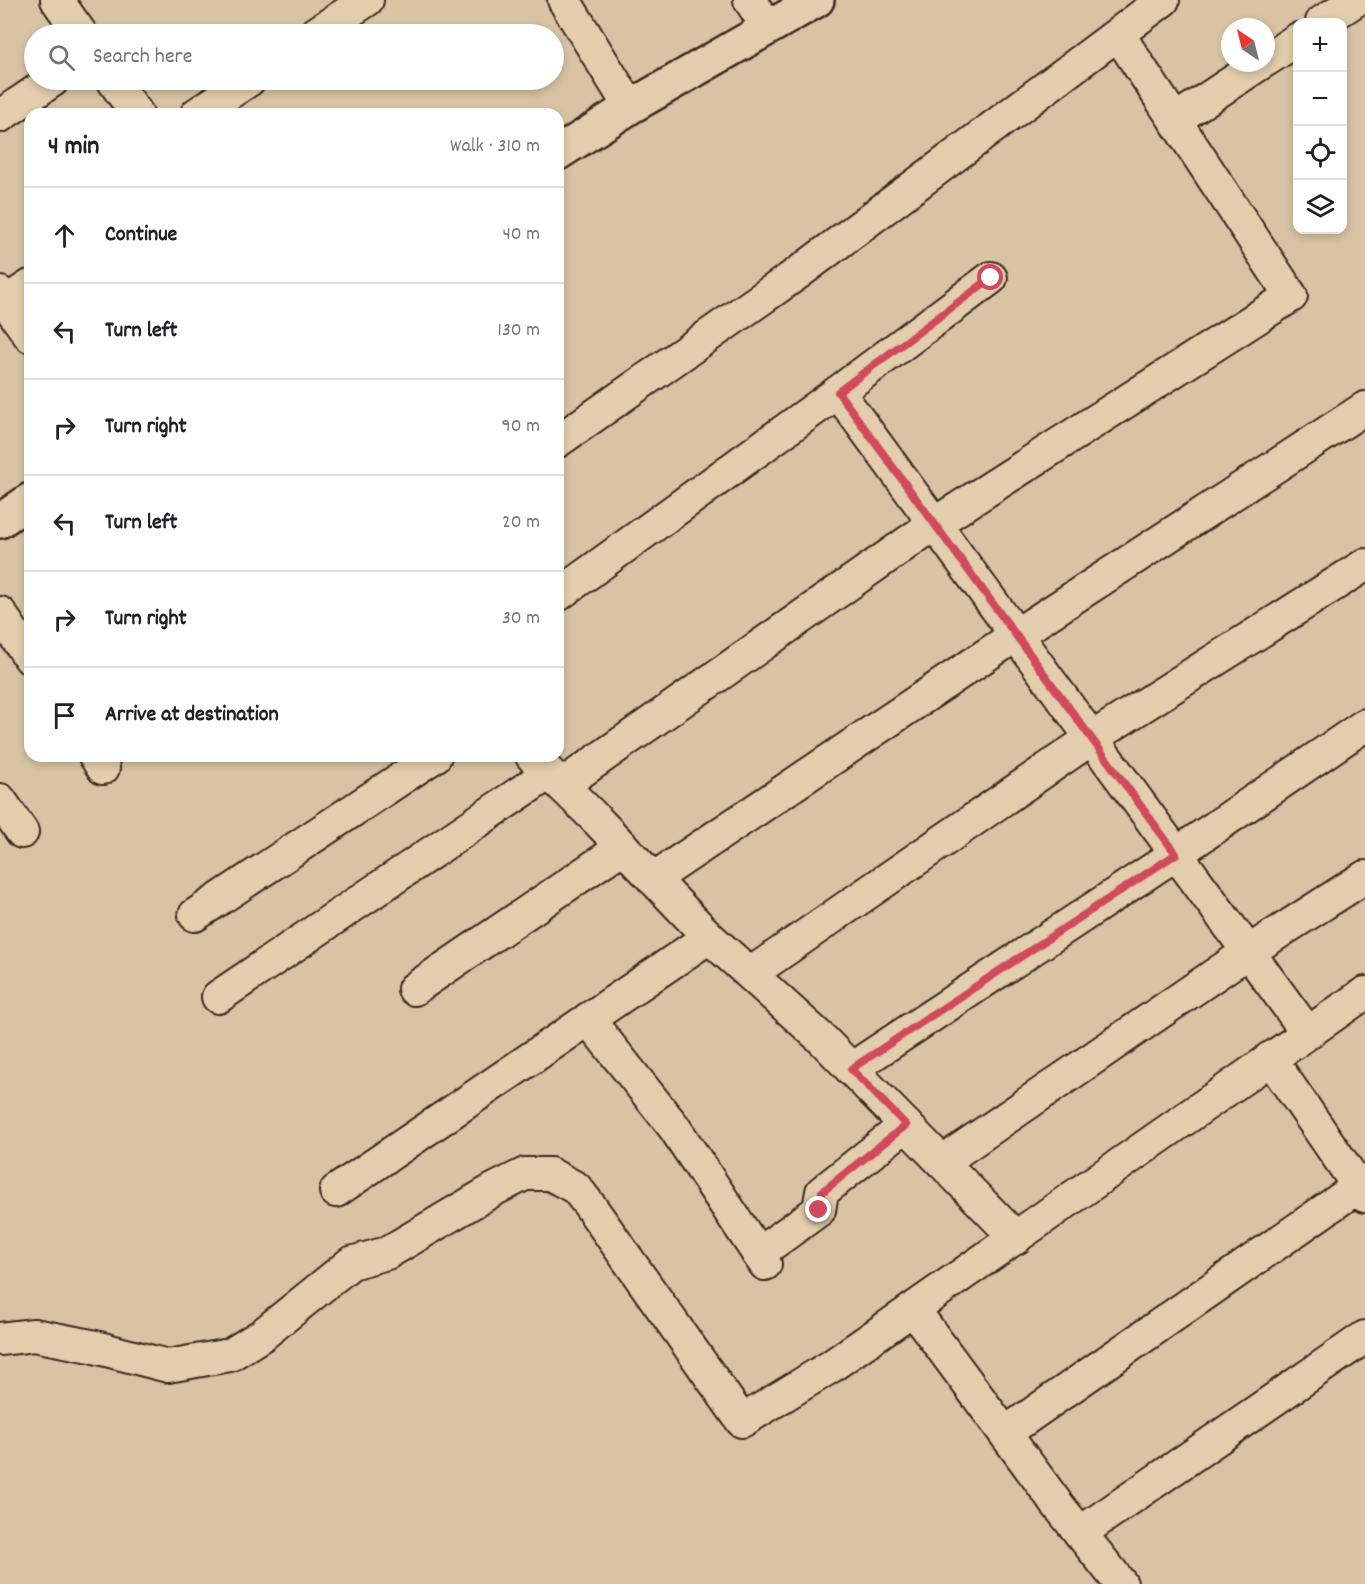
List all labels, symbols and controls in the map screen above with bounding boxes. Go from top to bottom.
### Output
north arrow [1221,18,1275,72]
map controls [1293,18,1347,234]
button: + [1293,18,1347,72]
search box [24,24,564,90]
icon: search [45,41,78,74]
text: Search here [93,42,192,73]
button: − [1293,72,1347,126]
button: locate [1293,126,1347,180]
text: 4 min [48,129,99,166]
text: Walk · 310 m [450,133,540,161]
button: layers [1293,180,1347,234]
icon: ahead [48,219,81,252]
text: Continue [105,220,177,251]
text: 40 m [502,221,540,249]
route start [977,264,1003,290]
icon: left [48,315,81,348]
text: Turn left [105,316,177,347]
text: 130 m [498,317,540,345]
icon: right [48,411,81,444]
text: Turn right [105,412,187,443]
text: 90 m [502,413,540,441]
icon: left [48,507,81,540]
text: Turn left [105,508,177,539]
text: 20 m [502,509,540,537]
icon: right [48,603,81,636]
text: Turn right [105,604,187,635]
text: 30 m [502,605,540,633]
icon: arrive [48,699,81,732]
text: Arrive at destination [105,700,279,731]
route end [805,1196,831,1222]

